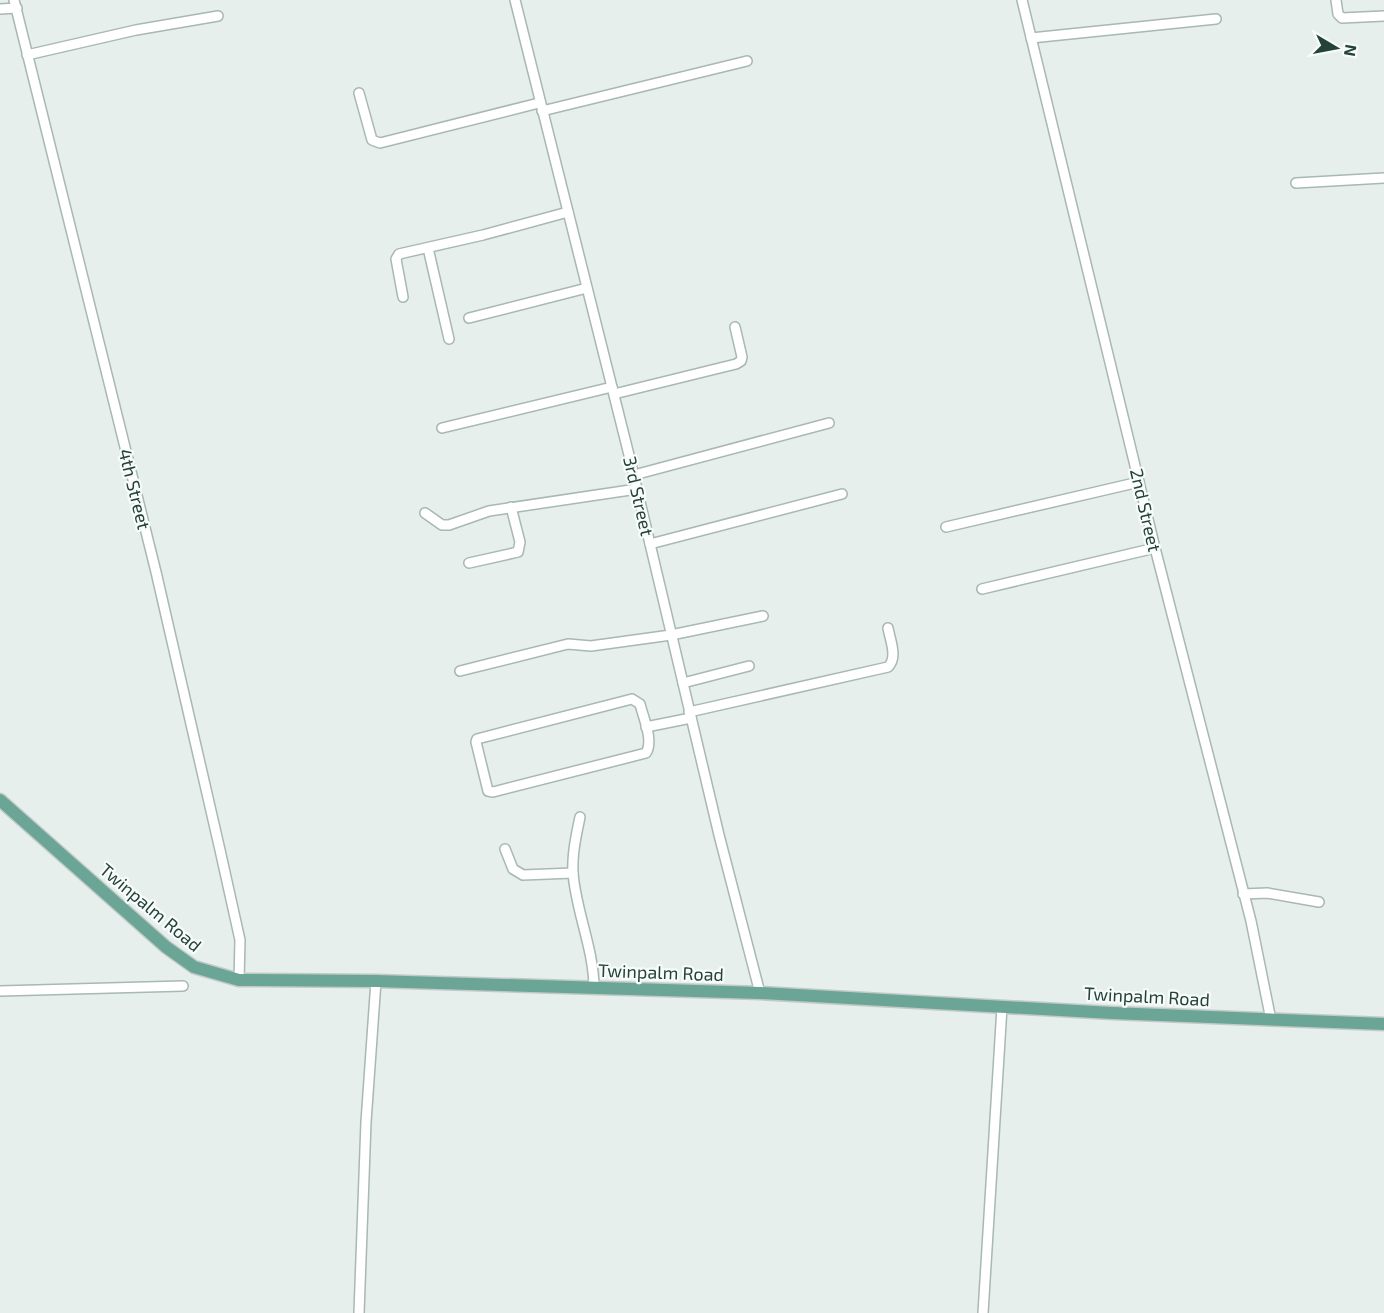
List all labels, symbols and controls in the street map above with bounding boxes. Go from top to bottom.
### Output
north arrow [1306,18,1366,78]
text: N [1341,43,1362,58]
street label: 4th Street [114,446,156,532]
street label: 3rd Street [619,454,659,538]
street label: 2nd Street [1126,466,1166,554]
street label: Twinpalm Road [96,858,206,956]
street label: Twinpalm Road [598,959,724,985]
street label: Twinpalm Road [1084,982,1210,1010]

